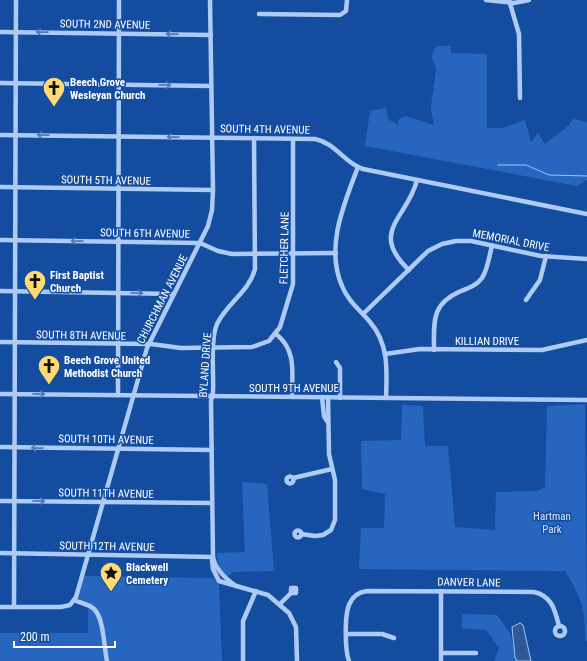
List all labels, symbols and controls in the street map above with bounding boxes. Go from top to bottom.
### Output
street label: SOUTH 2ND AVENUE [60,17,151,32]
one-way arrow [36,29,49,36]
one-way arrow [166,30,179,38]
church icon: Beech Grove Wesleyan Church [41,75,67,108]
place label: Beech Grove Wesleyan Church [70,76,145,102]
one-way arrow [158,81,171,89]
street label: SOUTH 4TH AVENUE [220,122,311,137]
one-way arrow [37,131,50,139]
one-way arrow [167,133,180,141]
street label: SOUTH 5TH AVENUE [61,173,152,188]
street label: FLETCHER LANE [277,211,292,284]
street label: SOUTH 6TH AVENUE [100,226,191,241]
street label: MEMORIAL DRIVE [471,227,551,254]
one-way arrow [71,237,84,245]
street label: CHURCHMAN AVENUE [134,252,191,346]
church icon: First Baptist Church [22,268,48,301]
place label: First Baptist Church [50,269,104,295]
one-way arrow [130,289,143,297]
street label: SOUTH 8TH AVENUE [36,328,127,343]
street label: BYLAND DRIVE [197,331,214,398]
street label: KILLIAN DRIVE [455,335,520,348]
church icon: Beech Grove United Methodist Church [36,353,62,386]
place label: Beech Grove United Methodist Church [64,354,150,380]
street label: SOUTH 9TH AVENUE [249,382,340,395]
one-way arrow [32,390,45,398]
street label: SOUTH 10TH AVENUE [58,432,154,447]
one-way arrow [31,444,44,451]
street label: SOUTH 11TH AVENUE [58,486,154,501]
one-way arrow [32,497,45,505]
park label: Hartman Park [533,510,571,536]
street label: SOUTH 12TH AVENUE [59,539,155,554]
place icon: Blackwell Cemetery [98,560,124,593]
place label: Blackwell Cemetery [126,561,168,587]
street label: DANVER LANE [437,575,501,590]
scale bar [14,623,115,649]
text: 200 m [20,630,50,644]

